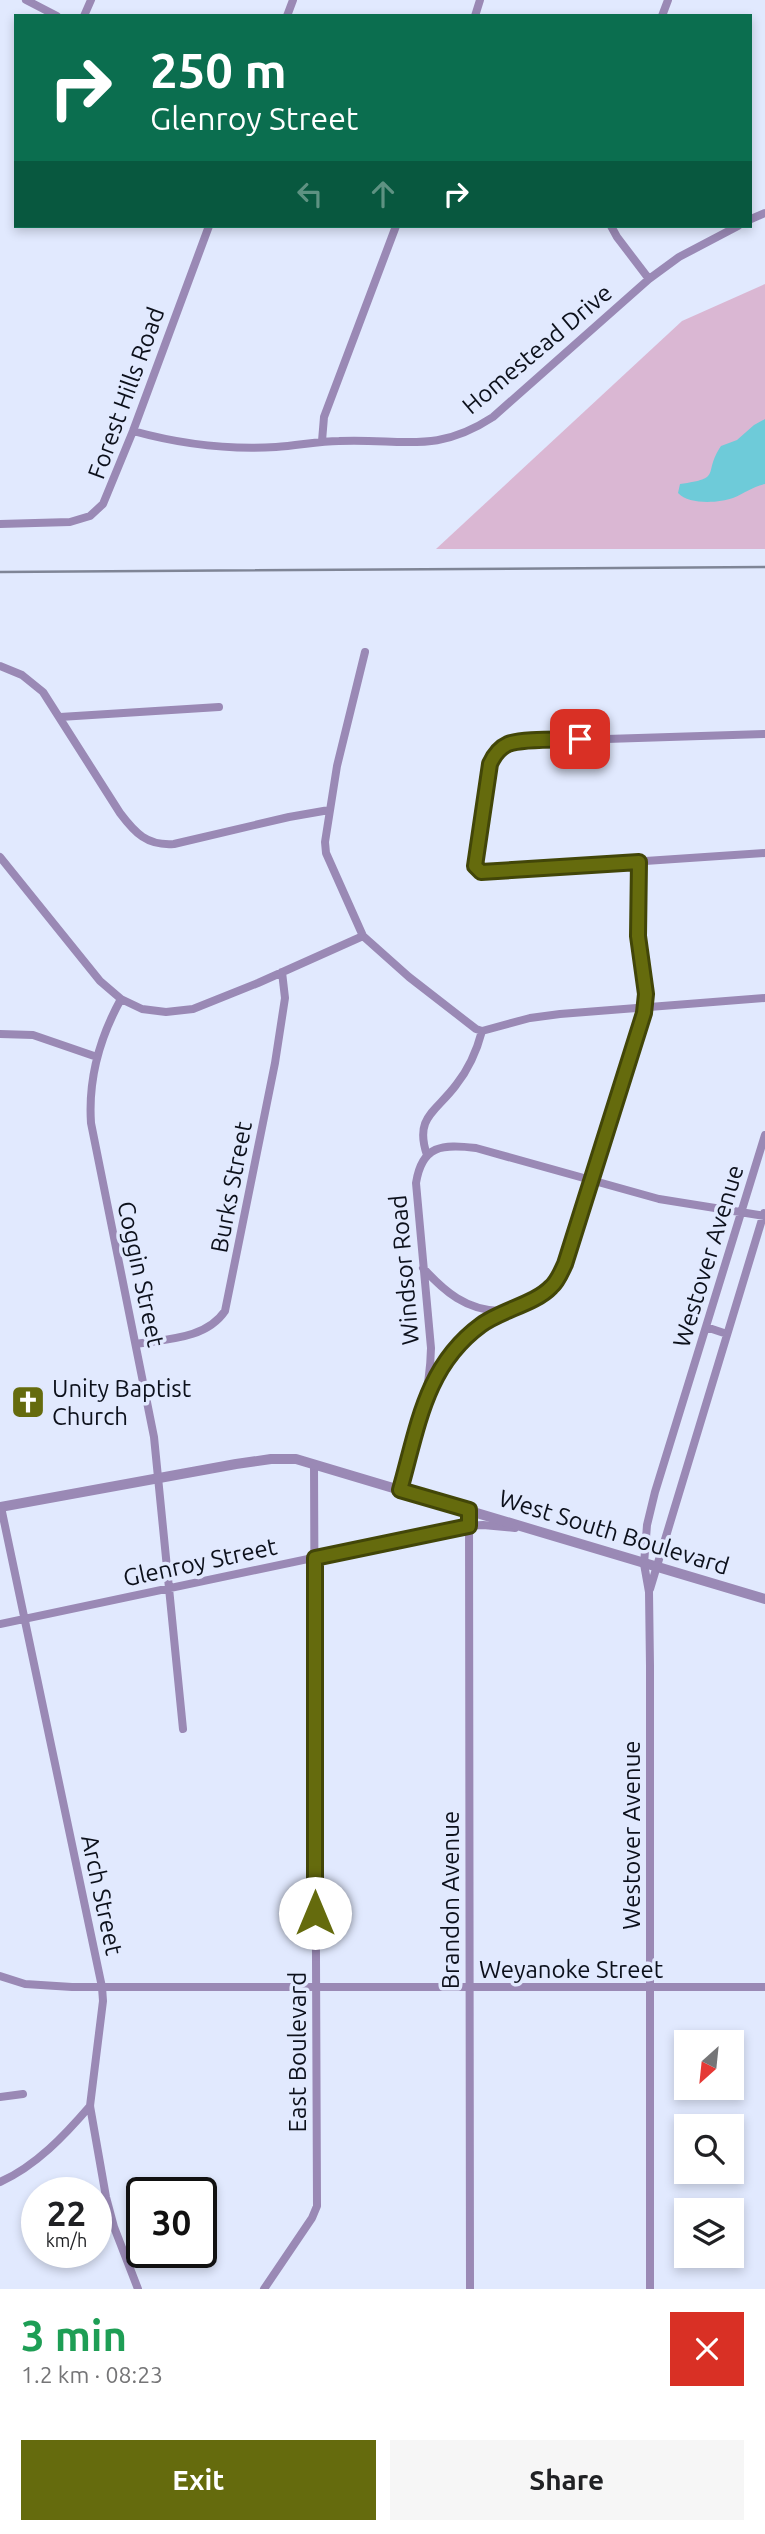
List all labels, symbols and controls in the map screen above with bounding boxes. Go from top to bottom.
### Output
icon: right [35,42,126,133]
text: 250 m [150,42,287,97]
text: Glenroy Street [150,100,358,136]
icon: left [291,175,329,213]
icon: ahead [364,175,402,213]
icon: right [437,175,475,213]
street label: Homestead Drive [457,279,617,419]
street label: Forest Hills Road [82,303,170,483]
pin [550,709,610,769]
icon: arrive [561,720,599,758]
street label: Burks Street [205,1119,257,1255]
street label: Westover Avenue [667,1162,749,1350]
street label: Windsor Road [384,1194,424,1346]
street label: Coggin Street [112,1199,170,1350]
place label: Unity Baptist Church [52,1375,192,1430]
church icon: Unity Baptist Church [9,1383,47,1421]
street label: West South Boulevard [496,1484,732,1580]
street label: Glenroy Street [121,1532,280,1591]
street label: Westover Avenue [618,1740,645,1930]
street label: Brandon Avenue [437,1811,464,1989]
street label: Arch Street [76,1833,128,1958]
position arrow [278,1876,352,1950]
street label: Weyanoke Street [479,1956,664,1983]
street label: East Boulevard [284,1972,311,2132]
north arrow [674,2030,744,2100]
map controls [674,2030,744,2268]
button: search [674,2114,744,2184]
speed limit sign: 30 [126,2177,217,2268]
text: 22 [47,2193,86,2233]
button: layers [674,2198,744,2268]
text: km/h [46,2230,87,2250]
text: 3 min [21,2312,127,2359]
button: close [670,2312,744,2386]
text: 1.2 km · 08:23 [21,2362,163,2387]
button: Exit [21,2440,376,2520]
button: Share [390,2440,744,2520]

